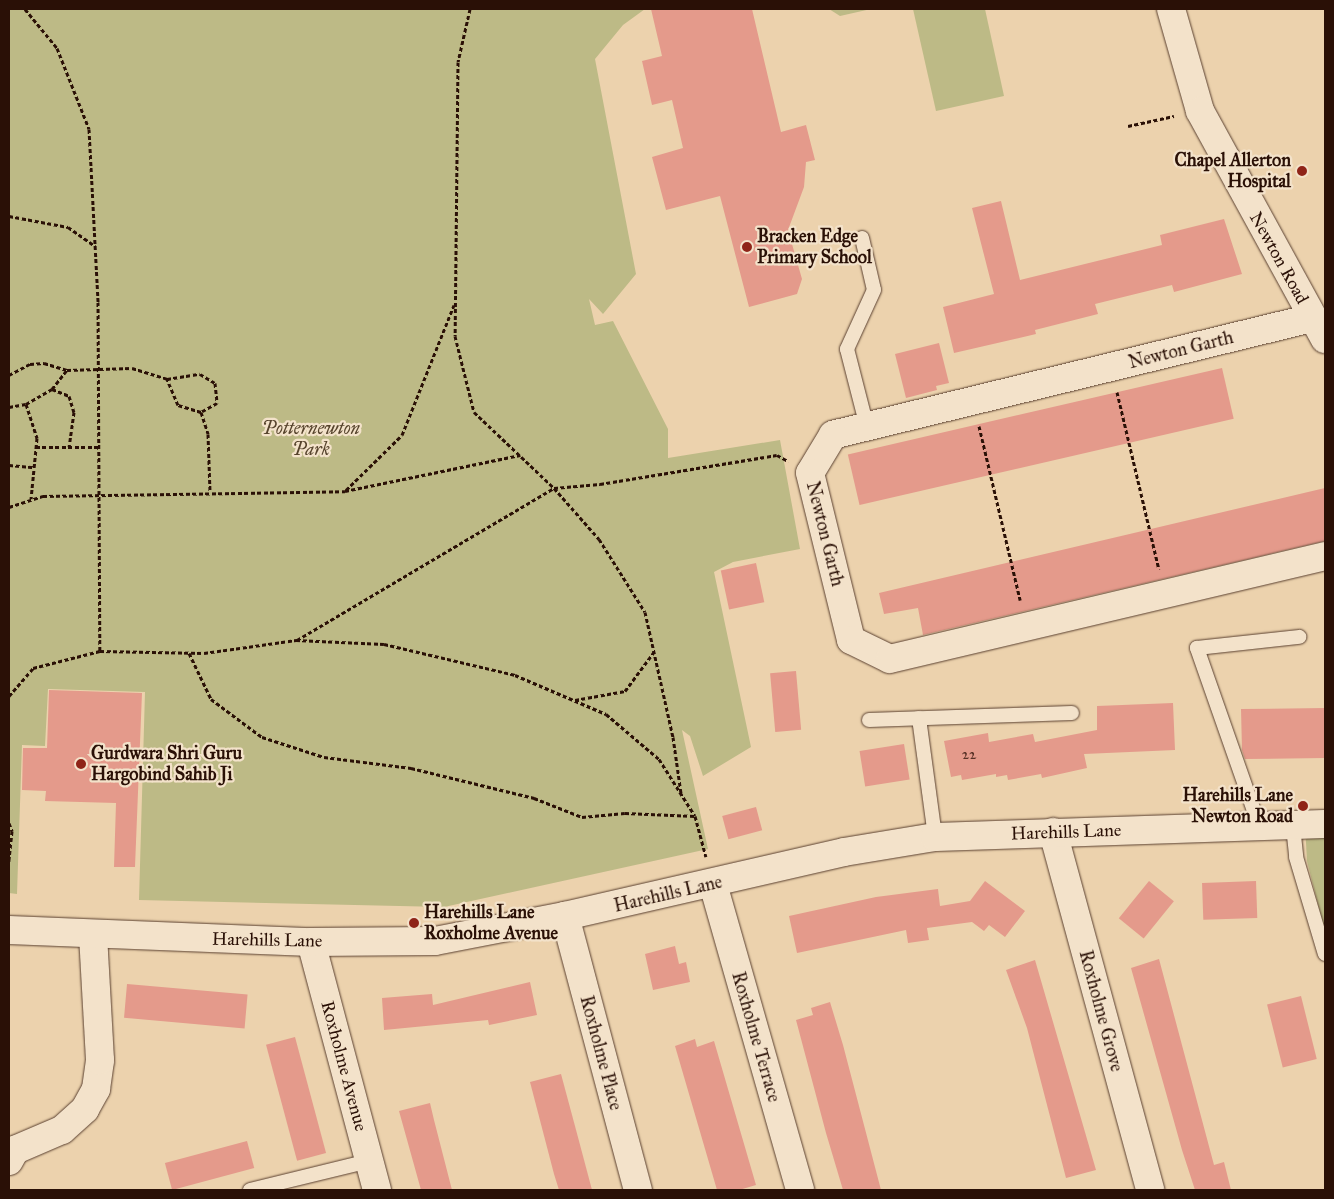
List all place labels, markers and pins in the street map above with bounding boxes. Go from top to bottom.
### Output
place label: Chapel Allerton Hospital [1175,150,1291,192]
marker: Chapel Allerton Hospital [1295,164,1309,178]
place label: Bracken Edge Primary School [757,226,872,268]
marker: Bracken Edge Primary School [741,241,753,253]
place label: Gurdwara Shri Guru Hargobind Sahib Ji [91,743,242,786]
marker: Gurdwara Shri Guru Hargobind Sahib Ji [75,758,87,770]
place label: Harehills Lane Newton Road [1182,785,1293,828]
marker: Harehills Lane Newton Road [1297,800,1309,812]
place label: Harehills Lane Roxholme Avenue [424,902,558,944]
marker: Harehills Lane Roxholme Avenue [408,917,420,929]

